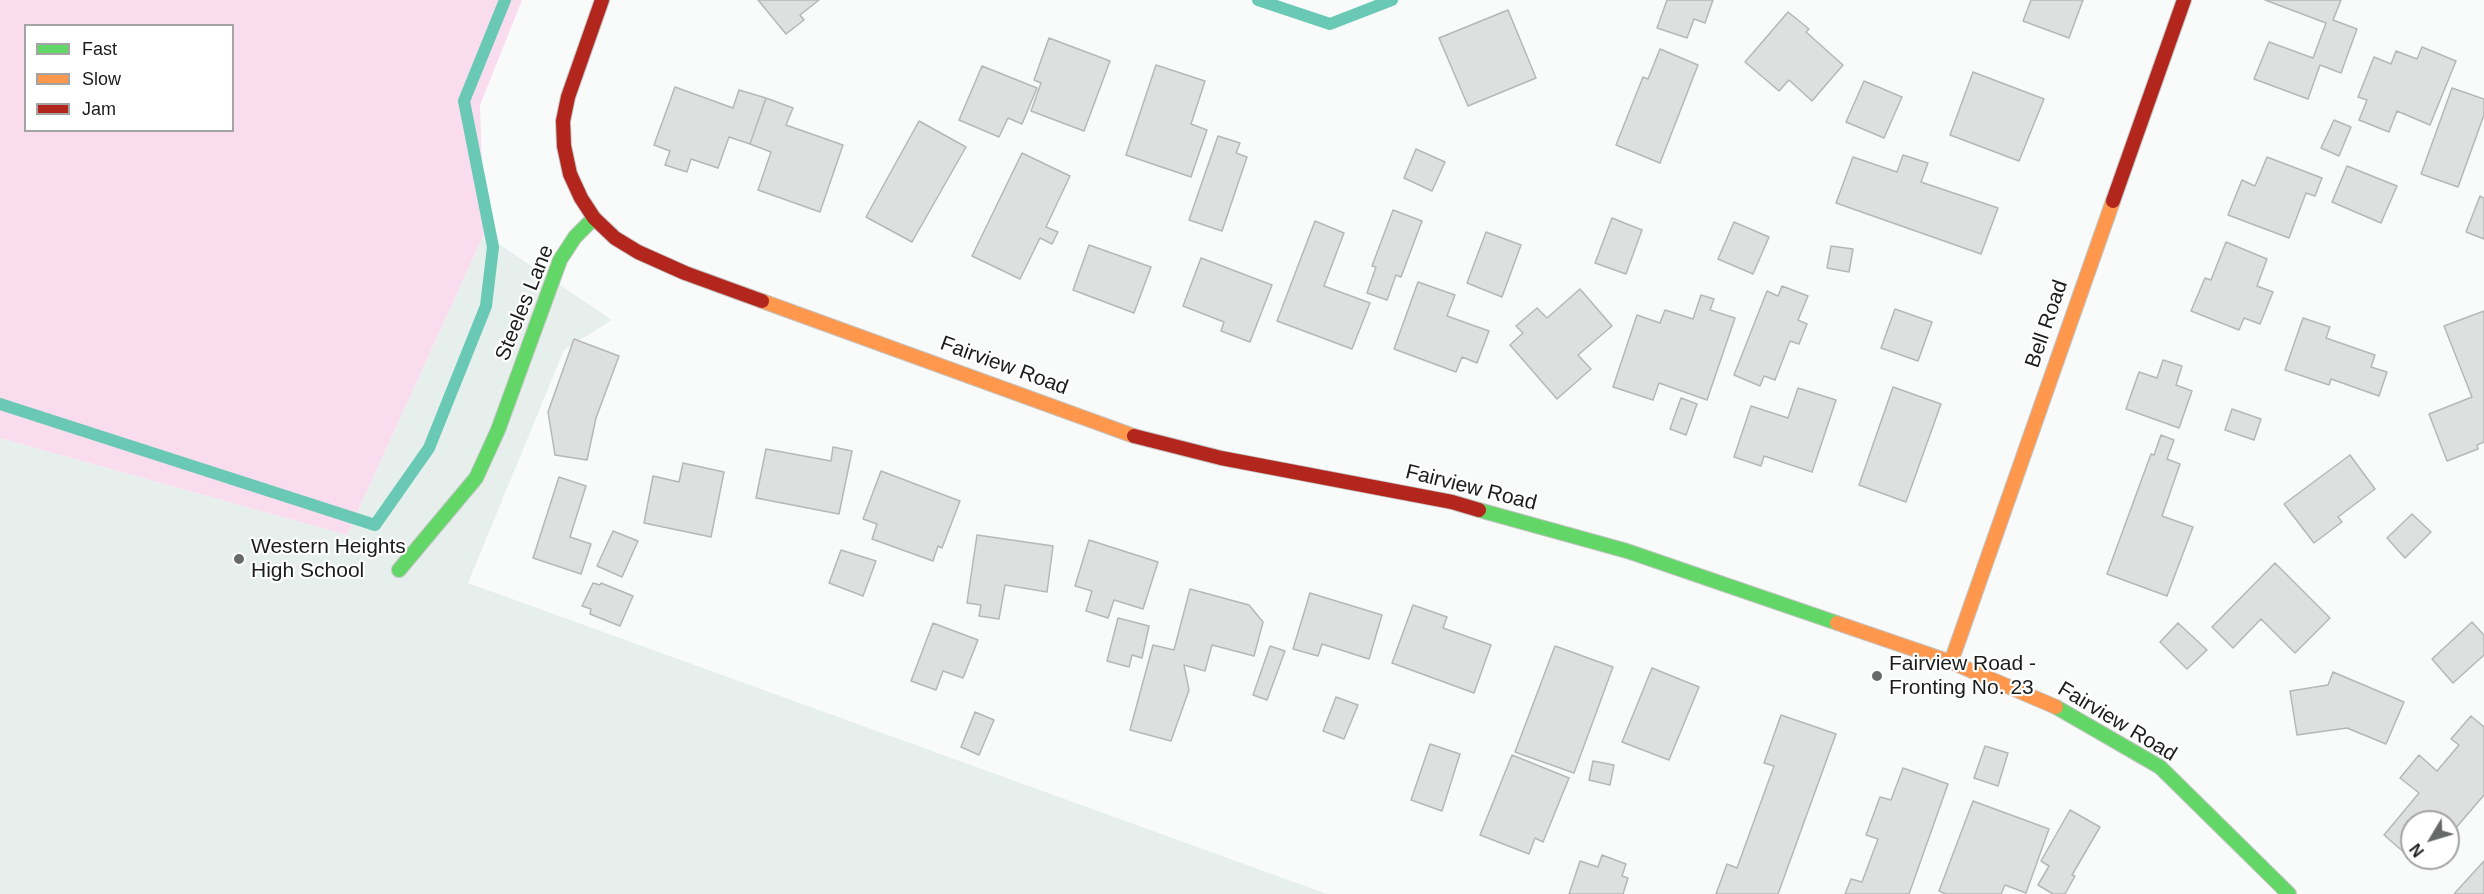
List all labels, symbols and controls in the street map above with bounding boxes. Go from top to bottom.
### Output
legend [24,24,234,132]
text: Fast [82,39,117,59]
text: Slow [82,69,121,89]
text: Jam [82,99,116,119]
street label: Steeles Lane [490,241,560,365]
street label: Bell Road [2020,277,2074,371]
street label: Fairview Road [937,331,1071,401]
street label: Fairview Road [1403,460,1539,516]
place label: Western Heights High School [251,534,406,584]
marker: Western Heights High School [232,552,246,566]
place label: Fairview Road - Fronting No. 23 [1889,651,2036,701]
marker: Fairview Road - Fronting No. 23 [1870,669,1884,683]
street label: Fairview Road [2053,677,2181,767]
north arrow [2400,810,2460,870]
text: N [2407,840,2427,860]

